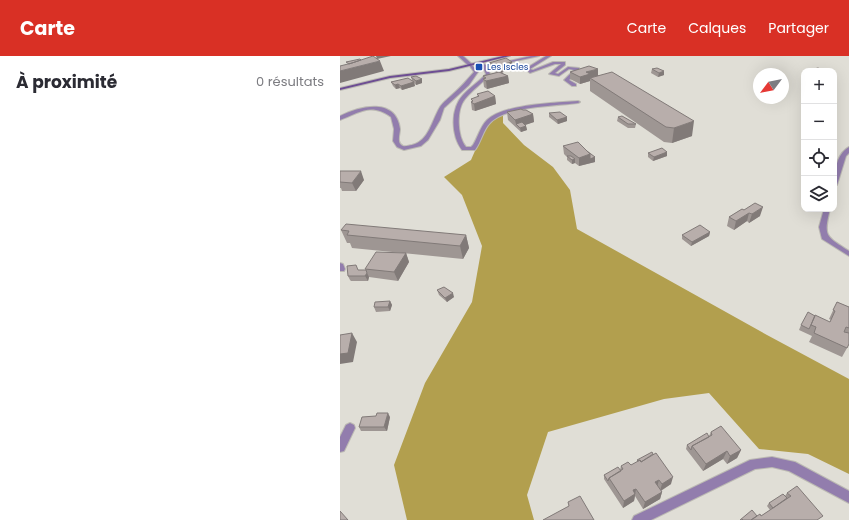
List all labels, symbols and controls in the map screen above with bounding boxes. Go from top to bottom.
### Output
text: Carte [20,15,75,42]
text: Carte [627,18,666,38]
text: Calques [688,18,746,38]
text: Partager [768,18,829,38]
place label: Les Iscles [487,61,529,73]
marker: Les Iscles [474,62,484,72]
north arrow [753,68,789,104]
map controls [801,68,837,212]
button: + [801,68,837,104]
text: À proximité [16,70,117,94]
text: 0 résultats [256,72,324,91]
button: − [801,104,837,140]
button: locate [801,140,837,176]
button: layers [801,176,837,212]

